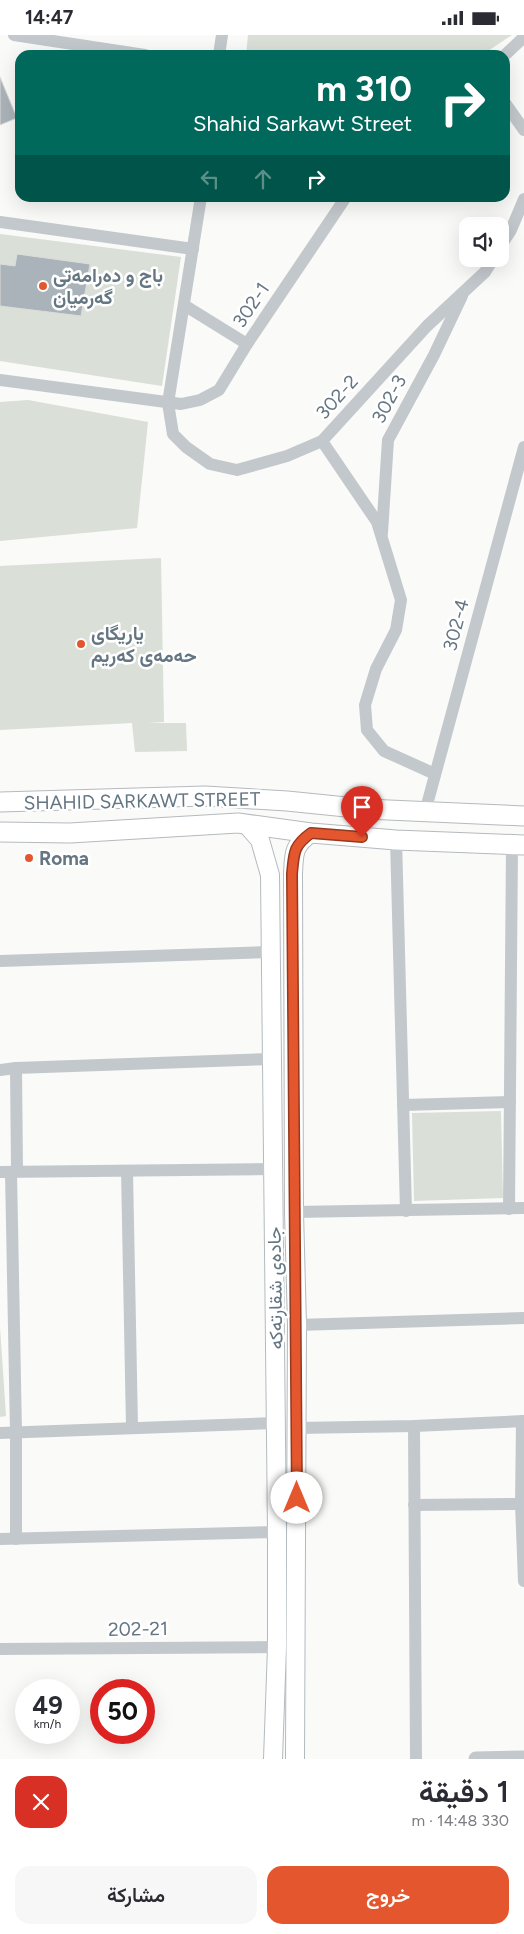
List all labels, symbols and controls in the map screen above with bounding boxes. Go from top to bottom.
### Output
text: 14:47 [25,6,73,29]
text: 310 m [316,68,412,110]
icon: right [430,70,495,135]
text: Shahid Sarkawt Street [193,110,412,137]
icon: left [196,165,224,193]
icon: ahead [249,165,277,193]
icon: right [302,165,330,193]
map controls [459,217,509,267]
button: sound [459,217,509,267]
place label: باج و دەرامەتی گەرمیان [53,264,163,310]
street label: 302-1 [228,278,274,332]
marker: باج و دەرامەتی گەرمیان [37,280,49,292]
street label: 302-2 [311,370,363,424]
street label: 302-3 [367,371,411,427]
street label: 302-4 [438,596,474,654]
place label: یاریگای ‌حەمەی کەریم [91,622,197,668]
marker: یاریگای ‌حەمەی کەریم [75,638,87,650]
pin [341,786,383,837]
street label: SHAHID SARKAWT STREET [23,787,261,815]
icon: arrive [348,793,376,821]
place label: Roma [39,847,89,870]
marker: Roma [23,852,35,864]
street label: جادەی شقارتەکە [262,1226,288,1350]
position arrow [270,1471,322,1523]
street label: 202-21 [108,1617,168,1641]
speed limit sign: 50 [90,1679,155,1744]
text: 49 [32,1690,63,1720]
text: km/h [34,1717,61,1731]
text: 1 دقيقة [419,1773,509,1810]
button: close [15,1776,67,1828]
text: 330 m · 14:48 [411,1811,509,1830]
button: مشاركة [15,1866,257,1924]
button: خروج [267,1866,509,1924]

